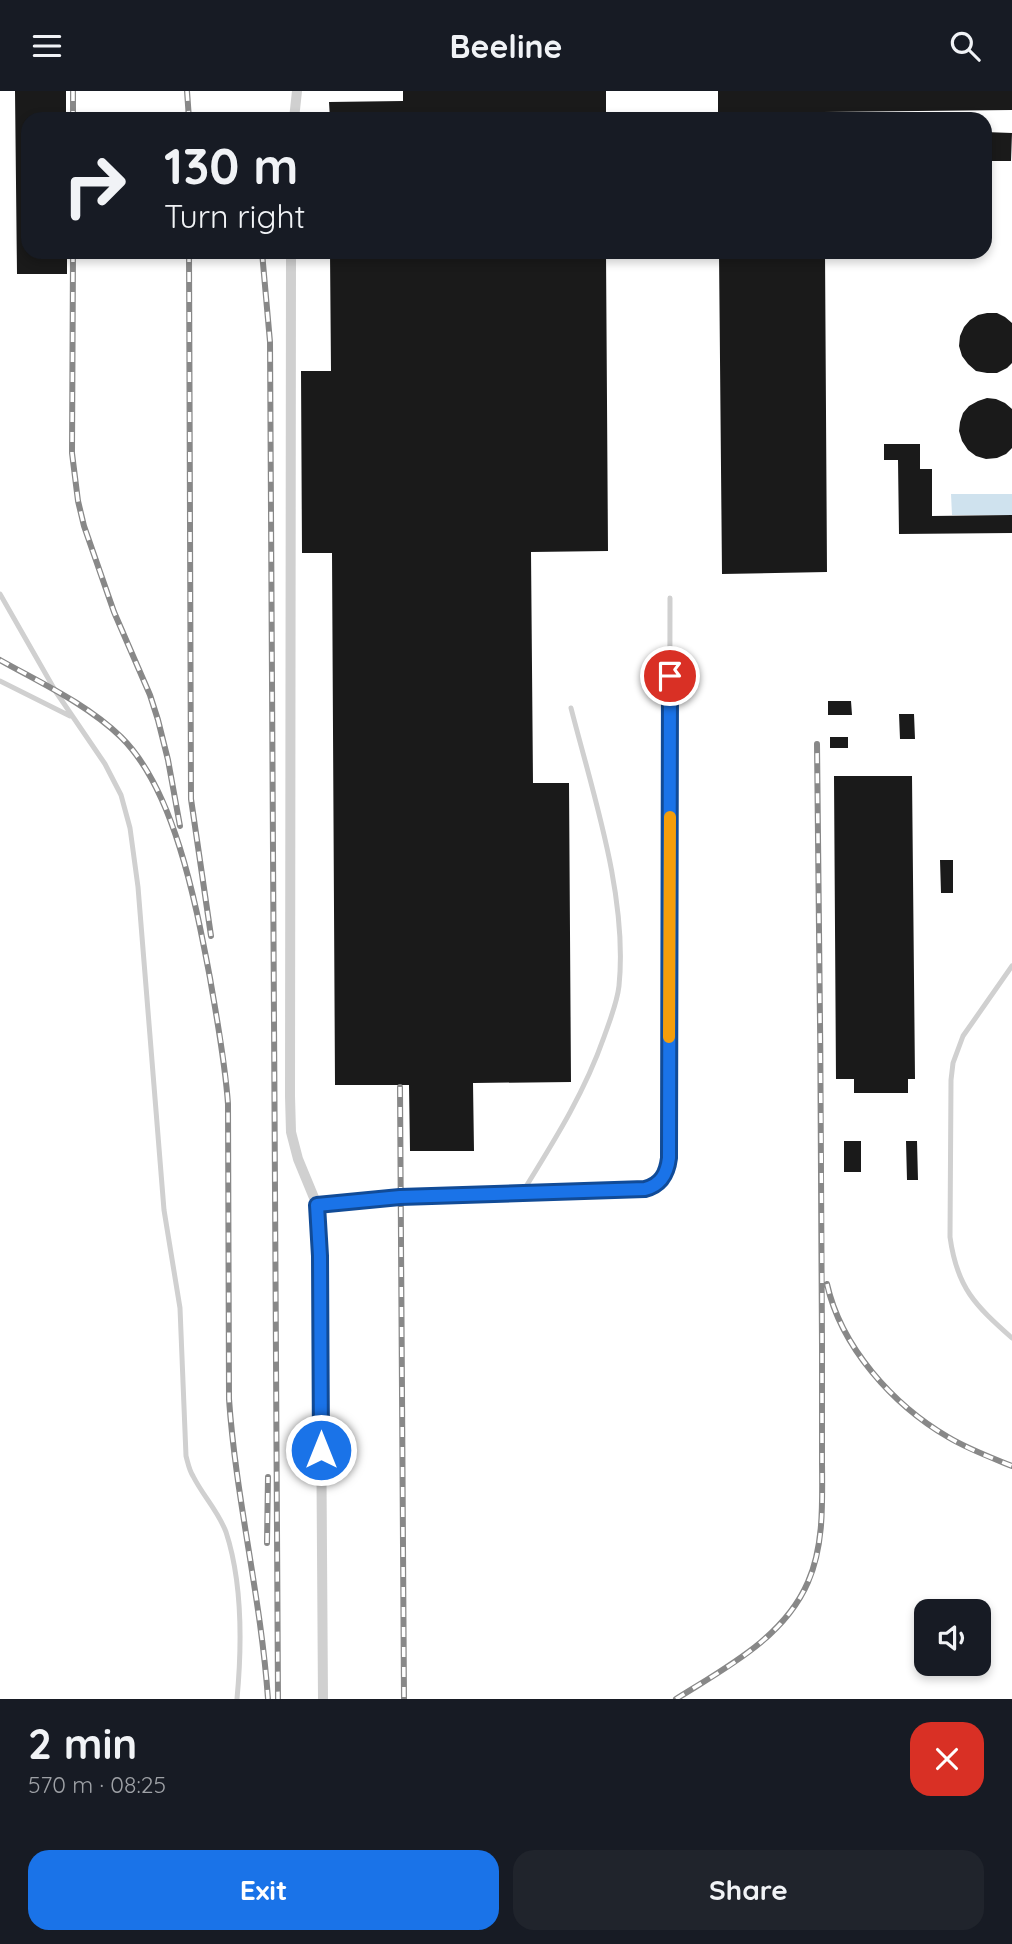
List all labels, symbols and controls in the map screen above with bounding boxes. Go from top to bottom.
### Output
text: Beeline [450,26,562,66]
icon: menu [28,27,66,65]
icon: search [946,27,984,65]
text: 130 m [164,135,298,196]
icon: right [49,140,140,231]
text: Turn right [164,196,305,236]
pin [640,646,700,706]
icon: arrive [651,657,689,695]
position arrow [284,1413,358,1487]
map controls [914,1599,991,1676]
button: sound [914,1599,991,1676]
text: 2 min [28,1717,137,1770]
button: close [910,1722,984,1796]
text: 570 m · 08:25 [28,1770,166,1799]
button: Exit [28,1850,499,1930]
button: Share [513,1850,984,1930]

